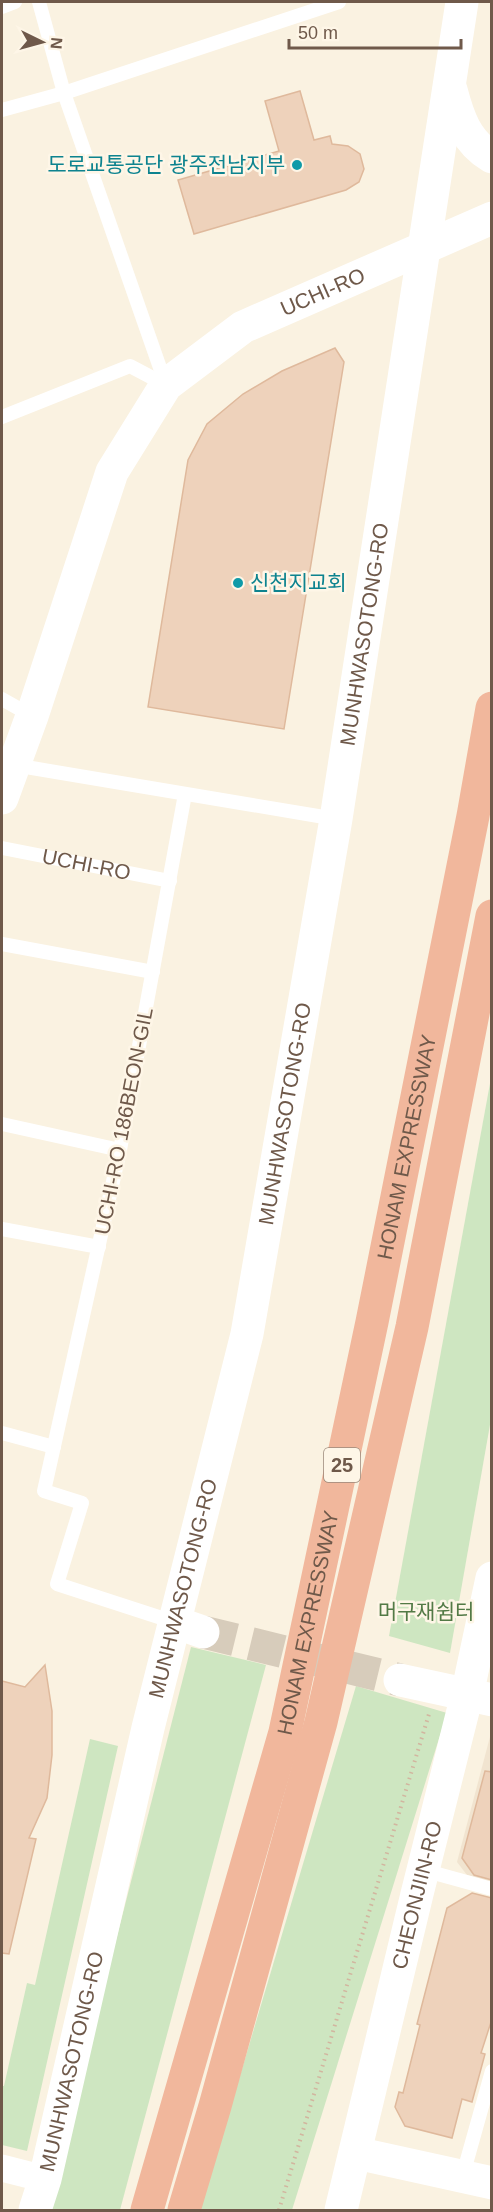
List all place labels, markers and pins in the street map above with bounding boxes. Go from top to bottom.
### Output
place label: 도로교통공단 광주전남지부 [47,153,285,176]
marker: 도로교통공단 광주전남지부 [290,158,304,172]
place label: 신천지교회 [250,571,347,594]
marker: 신천지교회 [231,576,245,590]

